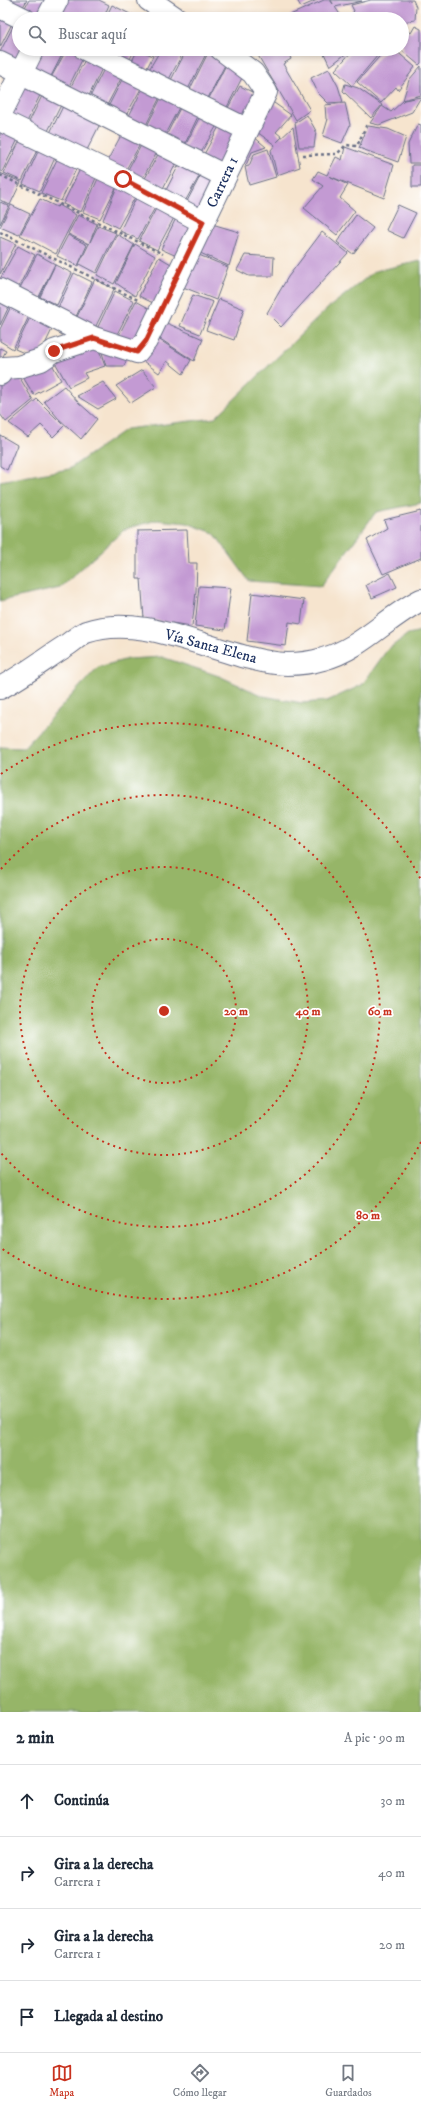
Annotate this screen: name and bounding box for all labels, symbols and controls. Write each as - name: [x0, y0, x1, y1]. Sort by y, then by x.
- search box: [12, 12, 409, 56]
- icon: search: [26, 23, 48, 45]
- text: Buscar aquí: [58, 25, 126, 44]
- street label: Carrera 1: [202, 154, 243, 211]
- route start: [114, 170, 132, 188]
- route end: [45, 342, 63, 360]
- street label: Vía Santa Elena: [162, 625, 260, 668]
- centre of rings: [157, 1004, 171, 1018]
- text: 20 m: [224, 1004, 248, 1019]
- text: 40 m: [295, 1004, 320, 1019]
- text: 60 m: [368, 1004, 392, 1019]
- text: 80 m: [356, 1208, 380, 1223]
- text: 2 min: [16, 1727, 54, 1749]
- text: A pie · 90 m: [344, 1730, 405, 1746]
- icon: ahead: [16, 1790, 38, 1812]
- text: Continúa: [54, 1791, 109, 1810]
- text: 30 m: [381, 1793, 405, 1809]
- text: Gira a la derecha: [54, 1855, 153, 1874]
- icon: right: [16, 1862, 38, 1884]
- text: 40 m: [378, 1865, 405, 1881]
- text: Carrera 1: [54, 1874, 101, 1890]
- text: Gira a la derecha: [54, 1927, 153, 1946]
- icon: right: [16, 1934, 38, 1956]
- text: 20 m: [379, 1937, 405, 1953]
- text: Carrera 1: [54, 1946, 101, 1962]
- icon: arrive: [16, 2006, 38, 2028]
- text: Llegada al destino: [54, 2007, 163, 2026]
- tab: Mapa: [49, 2062, 74, 2100]
- tab: Cómo llegar: [173, 2062, 227, 2100]
- tab: Guardados: [325, 2062, 372, 2100]

